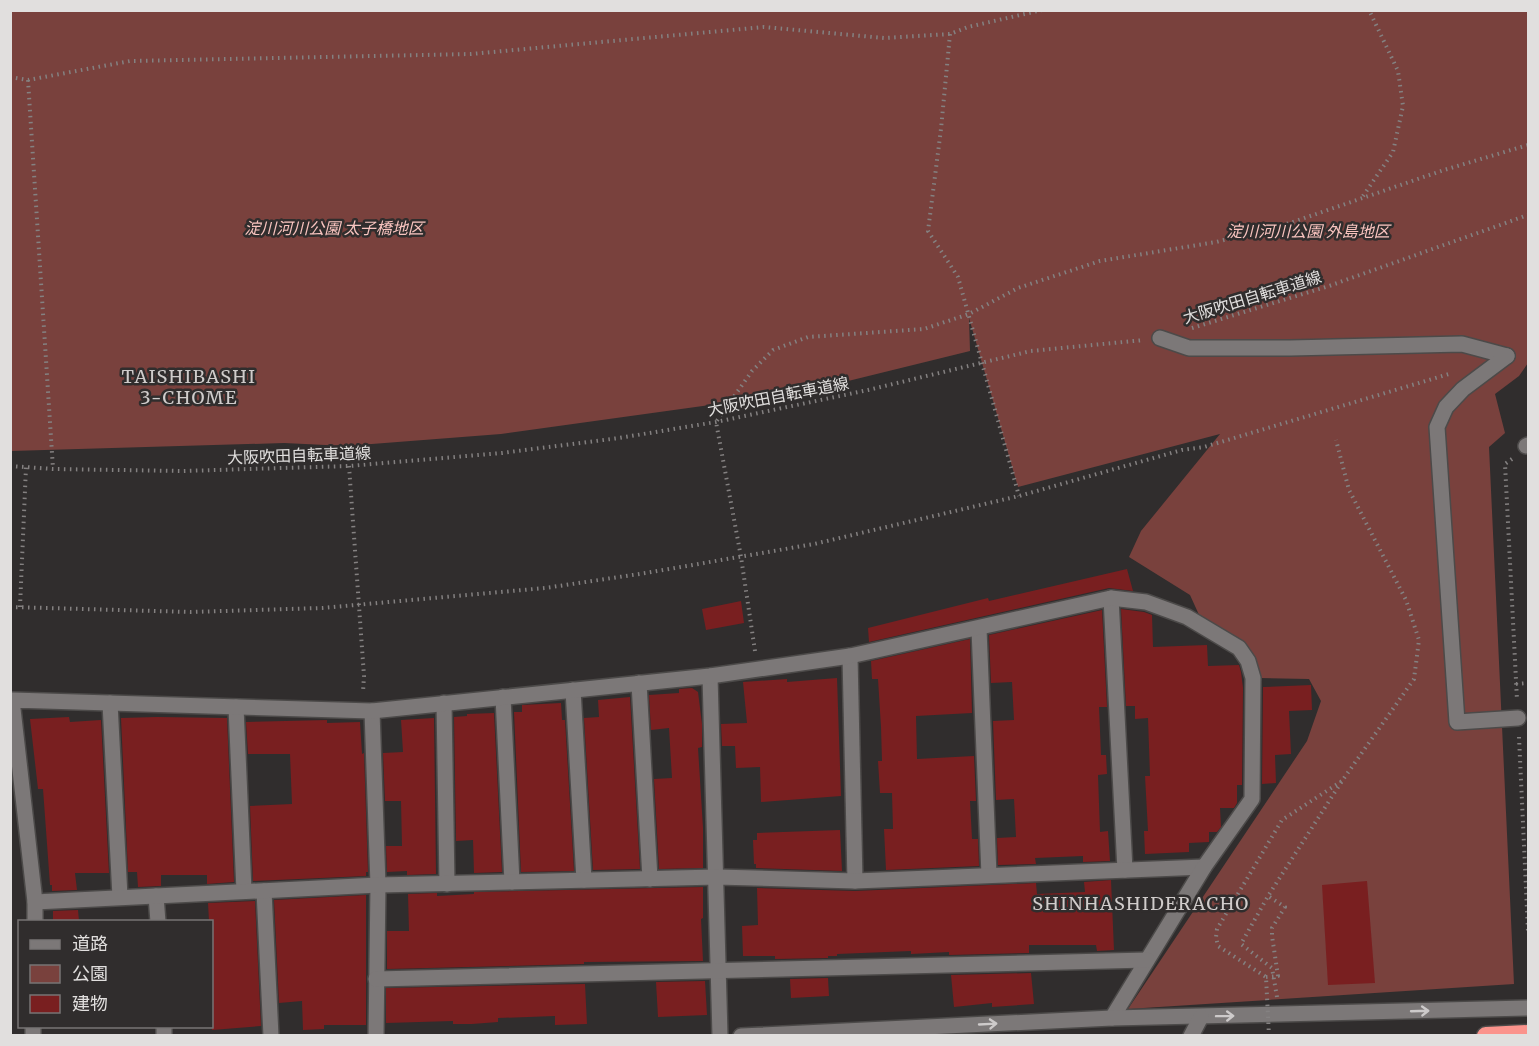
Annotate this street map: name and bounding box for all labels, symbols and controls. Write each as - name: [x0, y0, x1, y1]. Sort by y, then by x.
- park label: 淀川河川公園 太子橋地区: [244, 218, 426, 238]
- park label: 淀川河川公園 外島地区: [1226, 221, 1392, 241]
- street label: 大阪吹田自転車道線: [1180, 266, 1324, 328]
- district label: TAISHIBASHI 3-CHOME: [121, 365, 257, 409]
- street label: 大阪吹田自転車道線: [705, 372, 851, 420]
- street label: 大阪吹田自転車道線: [227, 442, 371, 468]
- district label: SHINHASHIDERACHO: [1032, 892, 1250, 915]
- legend: [18, 920, 213, 1028]
- text: 道路: [72, 932, 108, 955]
- text: 公園: [72, 962, 108, 985]
- text: 建物: [72, 992, 108, 1015]
- one-way arrow: [1410, 1005, 1430, 1017]
- one-way arrow: [1215, 1010, 1235, 1022]
- one-way arrow: [978, 1019, 998, 1030]

